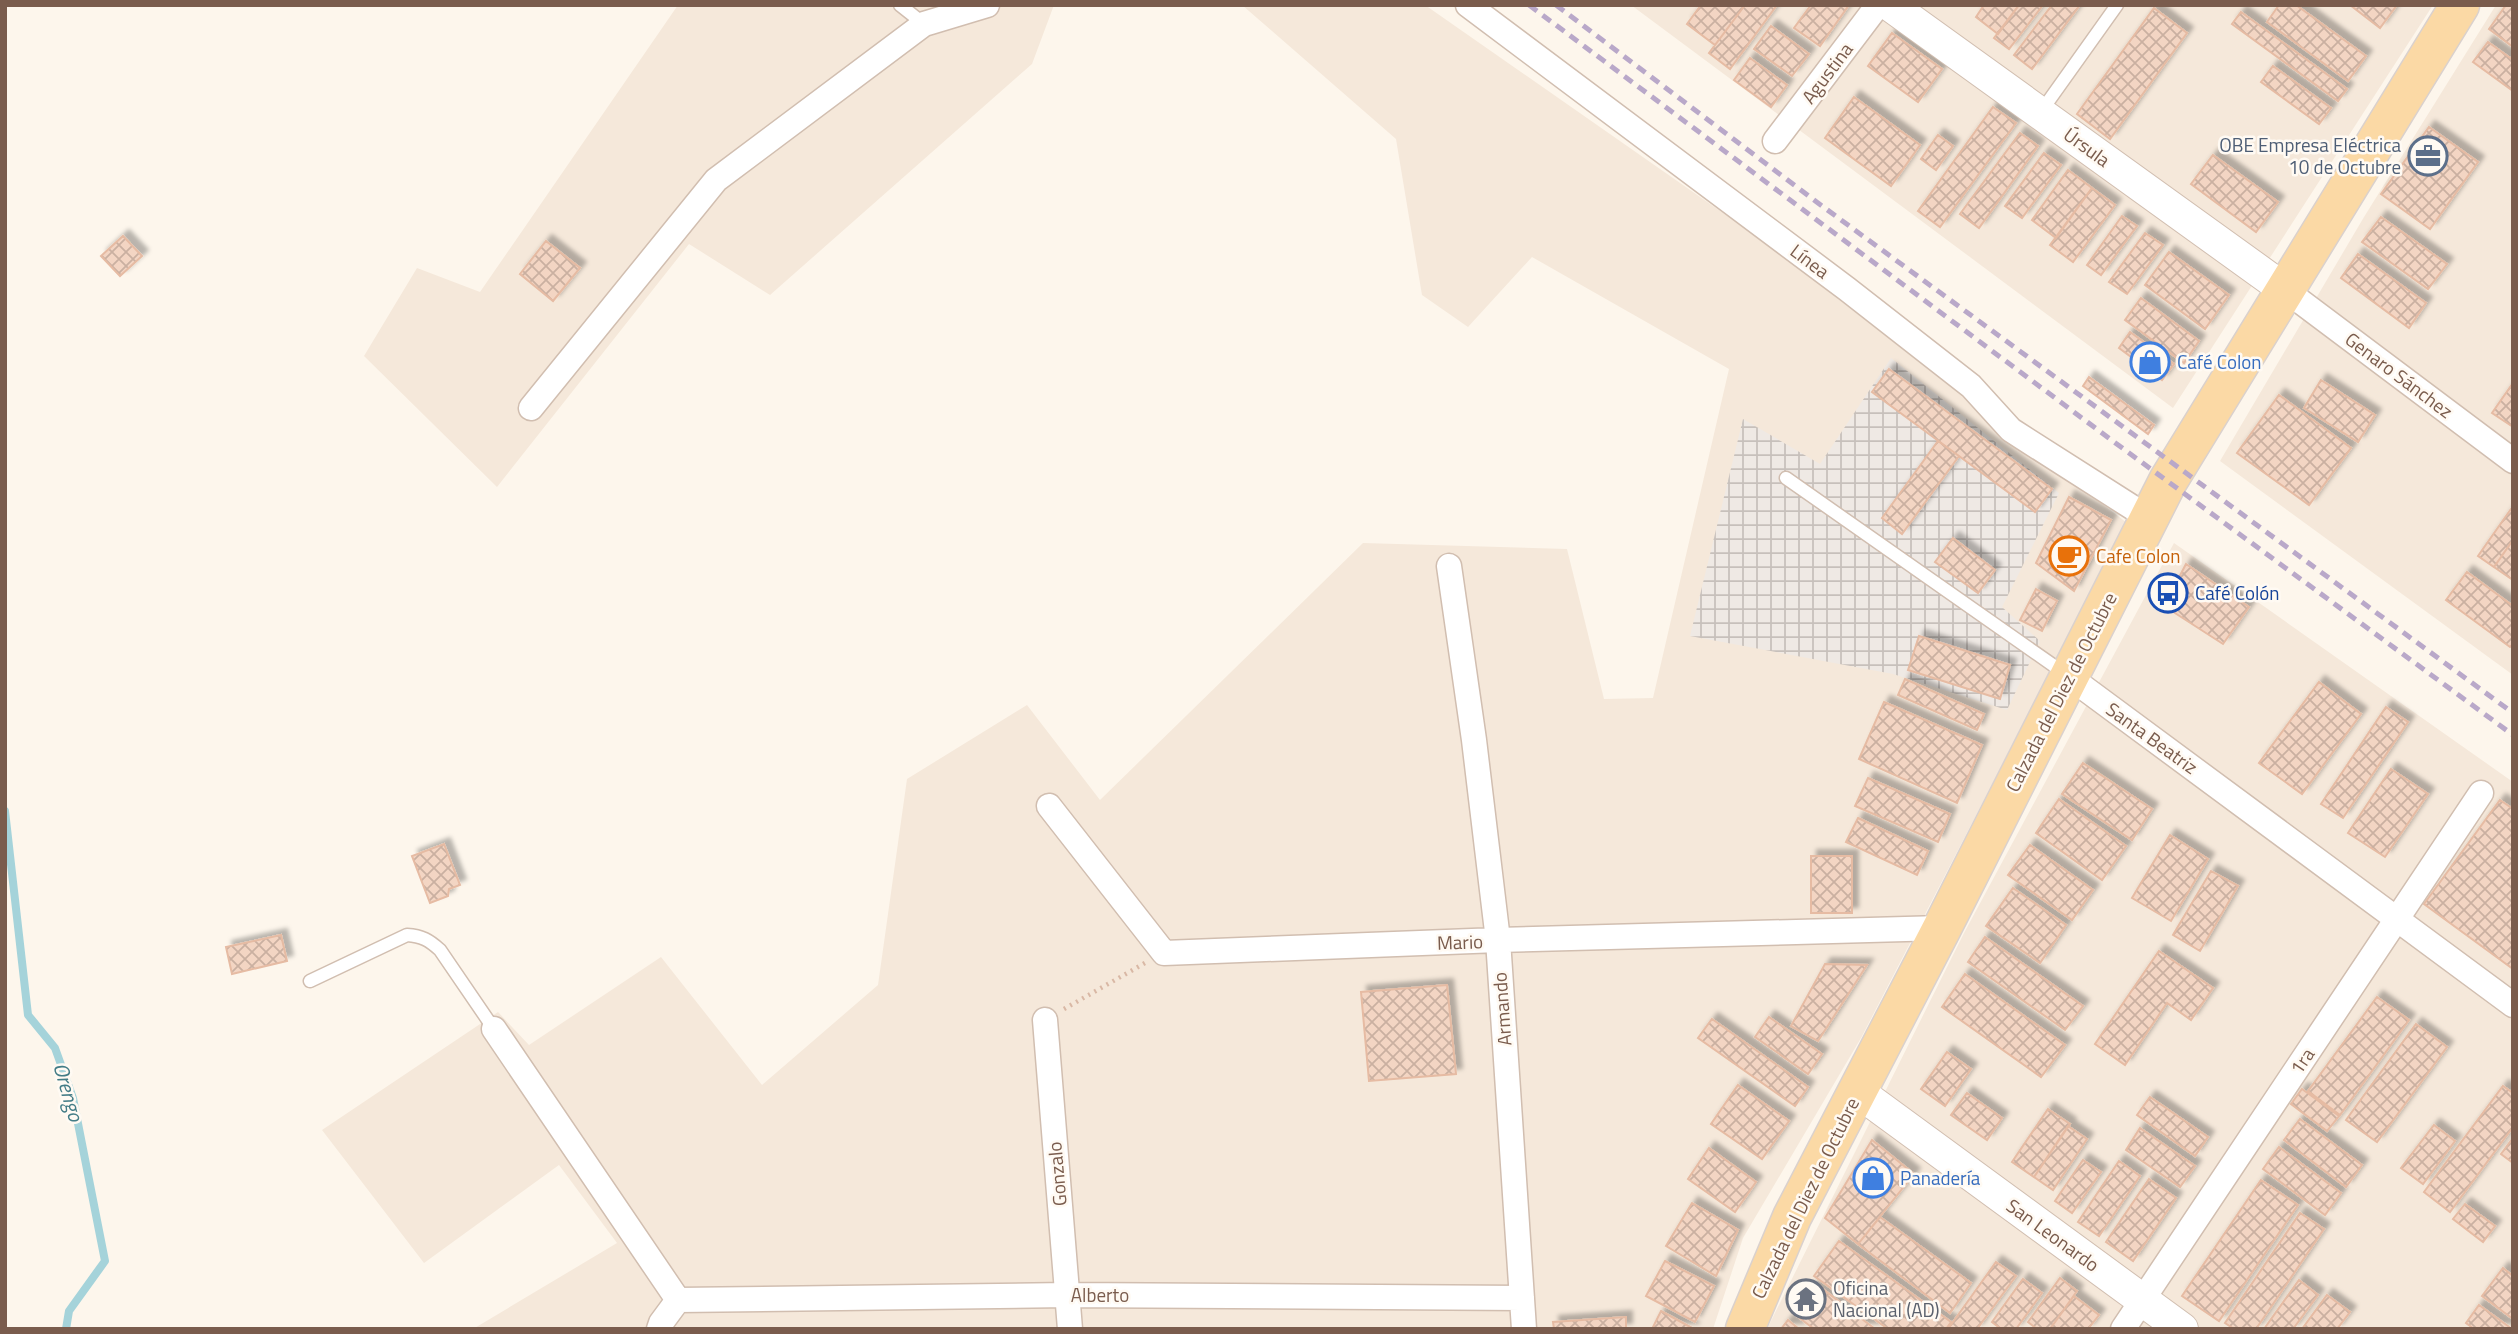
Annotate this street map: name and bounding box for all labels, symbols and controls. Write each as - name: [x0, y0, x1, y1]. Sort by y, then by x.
- street label: Agustina: [1794, 35, 1860, 110]
- street label: Úrsula: [2058, 120, 2117, 174]
- place label: OBE Empresa Eléctrica 10 de Octubre: [2219, 130, 2401, 181]
- office icon: OBE Empresa Eléctrica 10 de Octubre: [2407, 135, 2449, 177]
- street label: Línea: [1785, 236, 1836, 285]
- street label: Genaro Sánchez: [2339, 324, 2459, 425]
- shop icon: Café Colon: [2129, 341, 2171, 383]
- place label: Café Colon: [2177, 347, 2262, 376]
- cafe icon: Cafe Colon: [2048, 535, 2090, 577]
- place label: Cafe Colon: [2096, 541, 2181, 570]
- bus stop icon: Café Colón: [2147, 572, 2189, 614]
- place label: Café Colón: [2195, 578, 2280, 607]
- street label: Calzada del Diez de Octubre: [1998, 587, 2124, 797]
- street label: Santa Beatriz: [2100, 694, 2204, 781]
- street label: Mario: [1436, 926, 1484, 957]
- street label: Armando: [1484, 971, 1519, 1047]
- street label: 1ra: [2282, 1041, 2321, 1080]
- water label: Orengo: [45, 1059, 93, 1126]
- street label: Calzada del Diez de Octubre: [1743, 1092, 1866, 1303]
- street label: Gonzalo: [1039, 1141, 1074, 1207]
- shop icon: Panadería: [1852, 1157, 1894, 1199]
- place label: Panadería: [1900, 1163, 1981, 1192]
- street label: San Leonardo: [2001, 1191, 2106, 1278]
- place label: Oficina Nacional (AD): [1833, 1273, 1940, 1324]
- temple icon: Oficina Nacional (AD): [1785, 1278, 1827, 1320]
- street label: Alberto: [1071, 1280, 1129, 1309]

